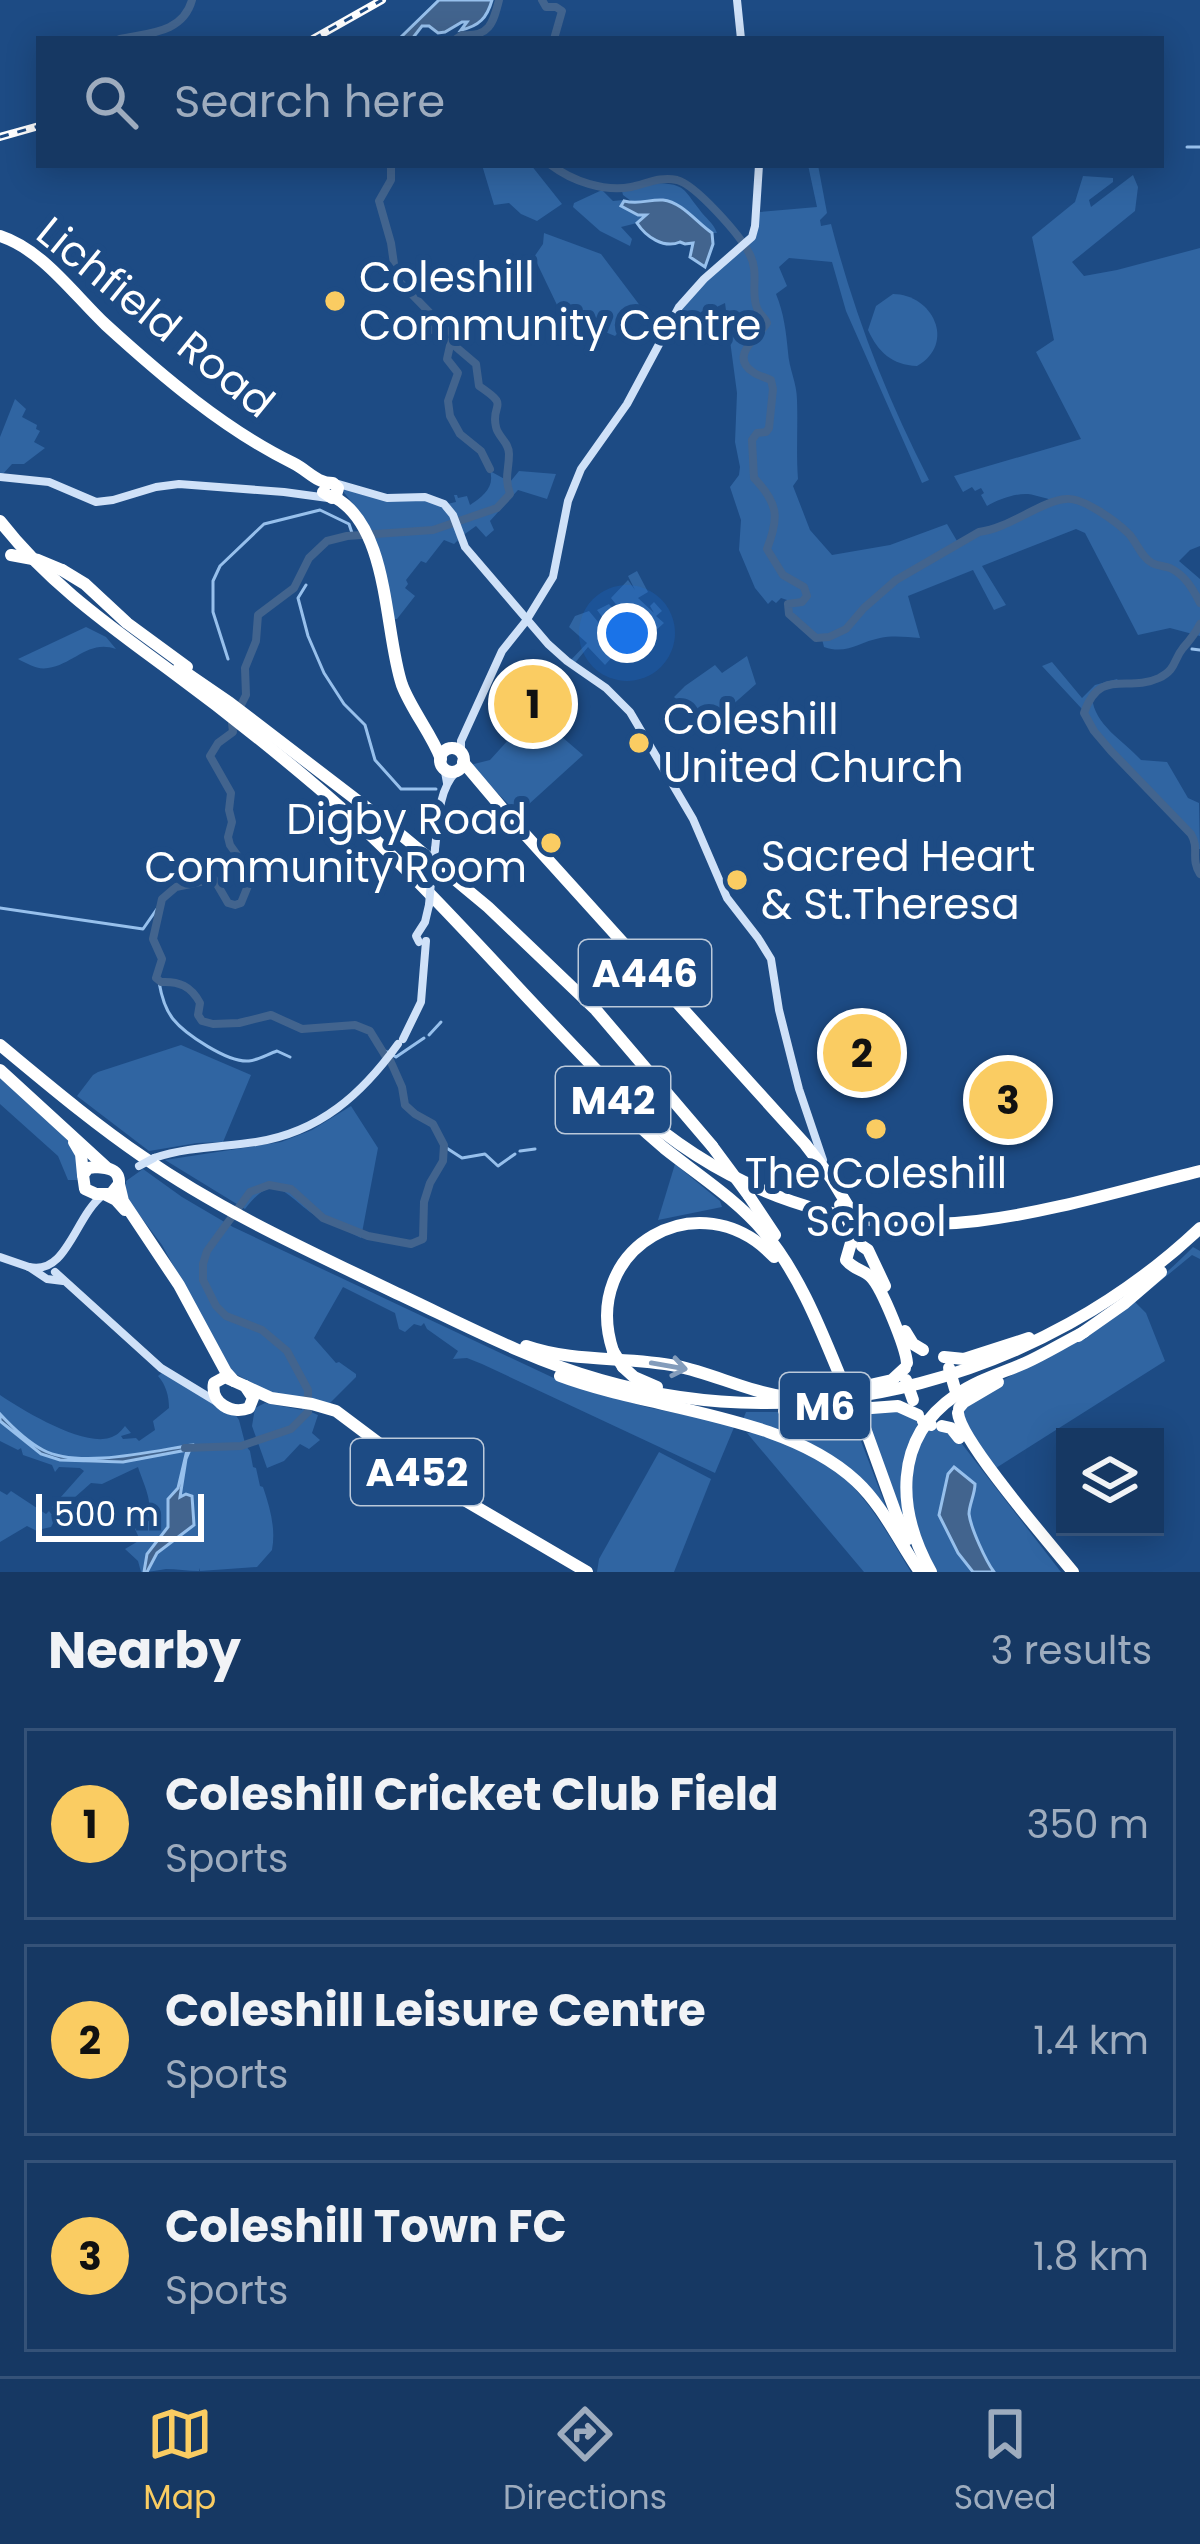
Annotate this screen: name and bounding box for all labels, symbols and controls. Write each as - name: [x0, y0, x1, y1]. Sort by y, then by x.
- search box: [36, 36, 1164, 168]
- icon: search: [78, 69, 144, 135]
- text: Search here: [174, 70, 445, 133]
- street label: Lichfield Road: [24, 203, 287, 432]
- place label: Coleshill Community Centre: [359, 248, 761, 355]
- marker: Coleshill Community Centre: [322, 288, 348, 314]
- your location: [597, 603, 657, 663]
- pin: 1: [494, 659, 572, 749]
- place label: Coleshill United Church: [663, 690, 964, 797]
- marker: Coleshill United Church: [626, 730, 652, 756]
- place label: Digby Road Community Room: [144, 790, 527, 897]
- place label: Sacred Heart & St.Theresa: [761, 827, 1035, 934]
- marker: Digby Road Community Room: [538, 830, 564, 856]
- marker: Sacred Heart & St.Theresa: [724, 867, 750, 893]
- road number: A446: [579, 940, 711, 1006]
- pin: 2: [823, 1008, 901, 1098]
- pin: 3: [969, 1055, 1047, 1145]
- road number: M42: [556, 1067, 670, 1133]
- marker: The Coleshill School: [863, 1116, 889, 1142]
- place label: The Coleshill School: [745, 1144, 1007, 1251]
- one-way arrow: [649, 1356, 688, 1378]
- road number: M6: [780, 1373, 870, 1439]
- map controls: [1056, 1428, 1164, 1536]
- button: layers: [1056, 1428, 1164, 1536]
- road number: A452: [351, 1439, 483, 1505]
- scale bar: [36, 1488, 204, 1541]
- text: 500 m: [54, 1491, 159, 1538]
- text: Nearby: [48, 1614, 241, 1686]
- text: 3 results: [990, 1623, 1152, 1678]
- text: Coleshill Cricket Club Field: [165, 1763, 779, 1826]
- text: 1: [83, 1797, 97, 1852]
- text: 350 m: [1026, 1797, 1149, 1852]
- text: Sports: [165, 1831, 288, 1886]
- text: Coleshill Leisure Centre: [165, 1979, 706, 2042]
- text: 2: [79, 2013, 101, 2068]
- text: 1.4 km: [1033, 2013, 1149, 2068]
- text: Sports: [165, 2047, 288, 2102]
- text: Coleshill Town FC: [165, 2195, 567, 2258]
- text: 3: [78, 2229, 102, 2284]
- text: 1.8 km: [1033, 2229, 1149, 2284]
- text: Sports: [165, 2263, 288, 2318]
- tab: Map: [143, 2401, 216, 2523]
- tab: Directions: [503, 2401, 667, 2523]
- tab: Saved: [954, 2401, 1057, 2523]

